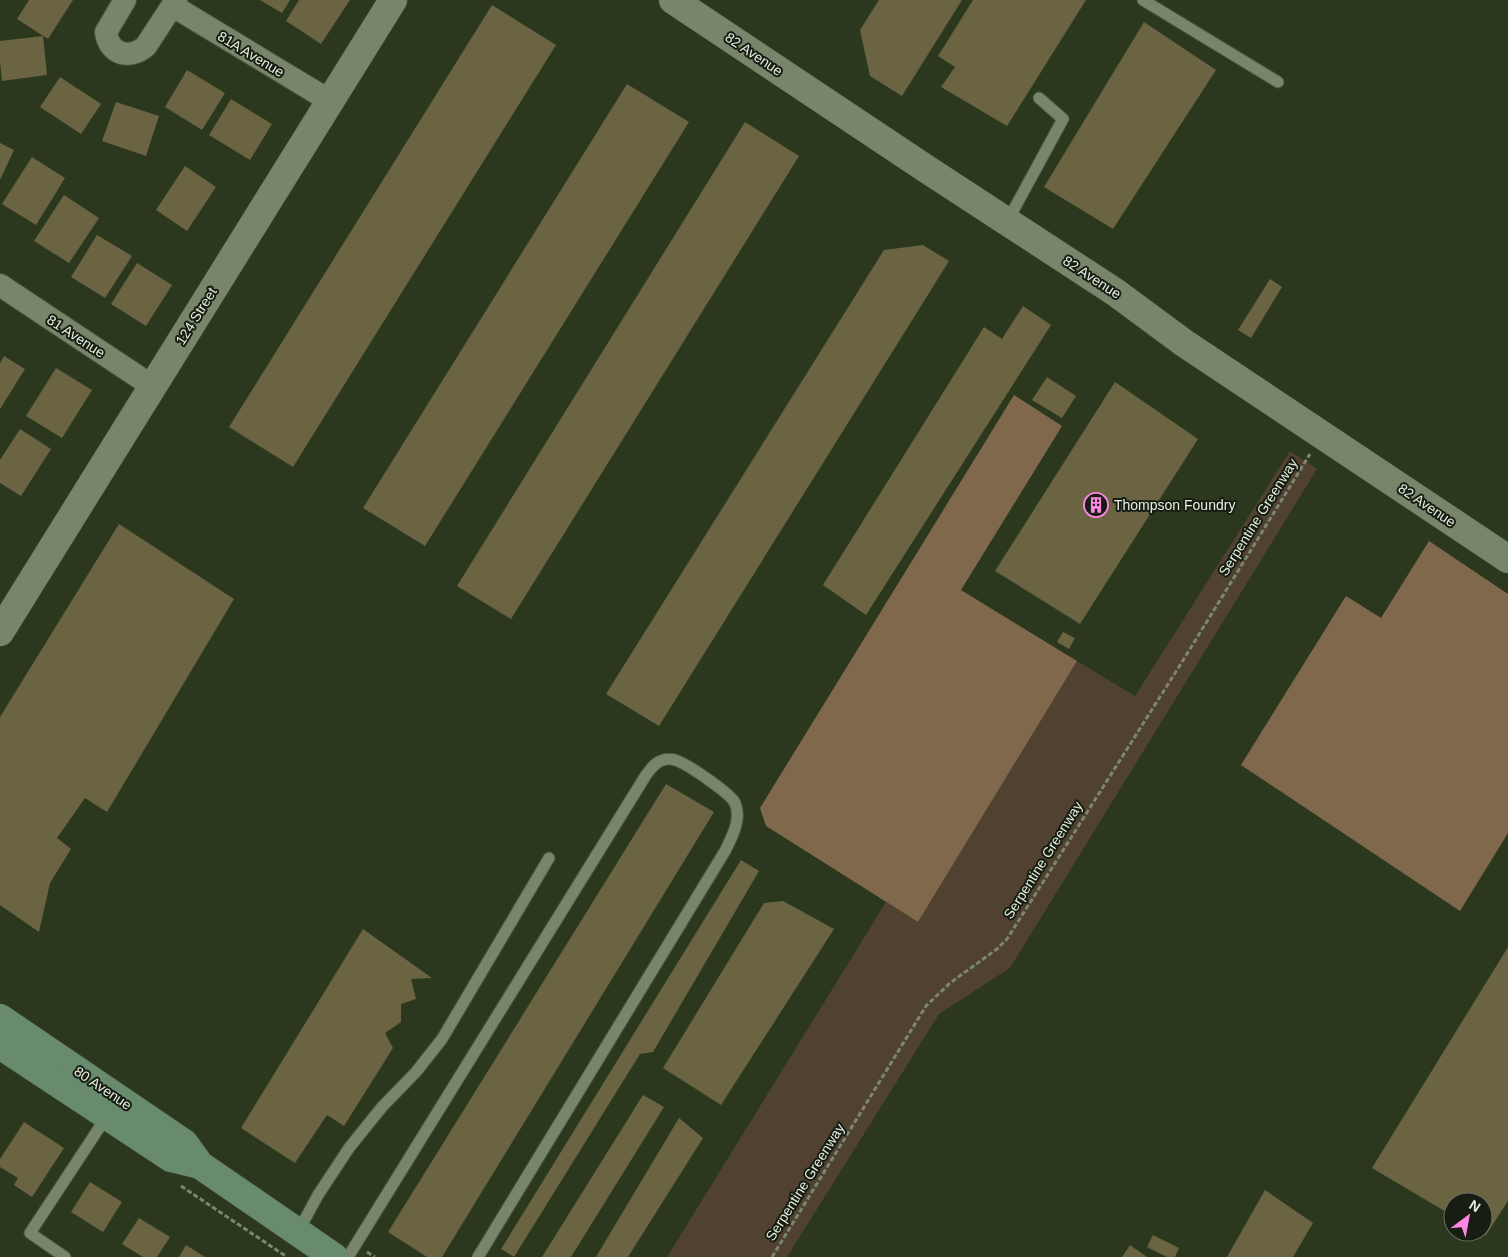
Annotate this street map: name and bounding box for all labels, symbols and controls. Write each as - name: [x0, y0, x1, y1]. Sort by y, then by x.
- street label: 81A Avenue: [215, 28, 287, 80]
- street label: 82 Avenue: [722, 29, 786, 79]
- street label: 82 Avenue: [1060, 252, 1124, 302]
- street label: 124 Street: [172, 284, 220, 348]
- street label: 81 Avenue: [44, 311, 108, 361]
- street label: Serpentine Greenway: [1215, 455, 1301, 579]
- street label: 82 Avenue: [1395, 480, 1459, 530]
- building icon: Thompson Foundry: [1083, 492, 1109, 518]
- place label: Thompson Foundry: [1114, 497, 1235, 513]
- street label: Serpentine Greenway: [1000, 798, 1086, 922]
- street label: 80 Avenue: [71, 1063, 135, 1113]
- street label: Serpentine Greenway: [762, 1120, 848, 1244]
- north arrow: [1443, 1192, 1493, 1242]
- text: N: [1466, 1197, 1483, 1215]

